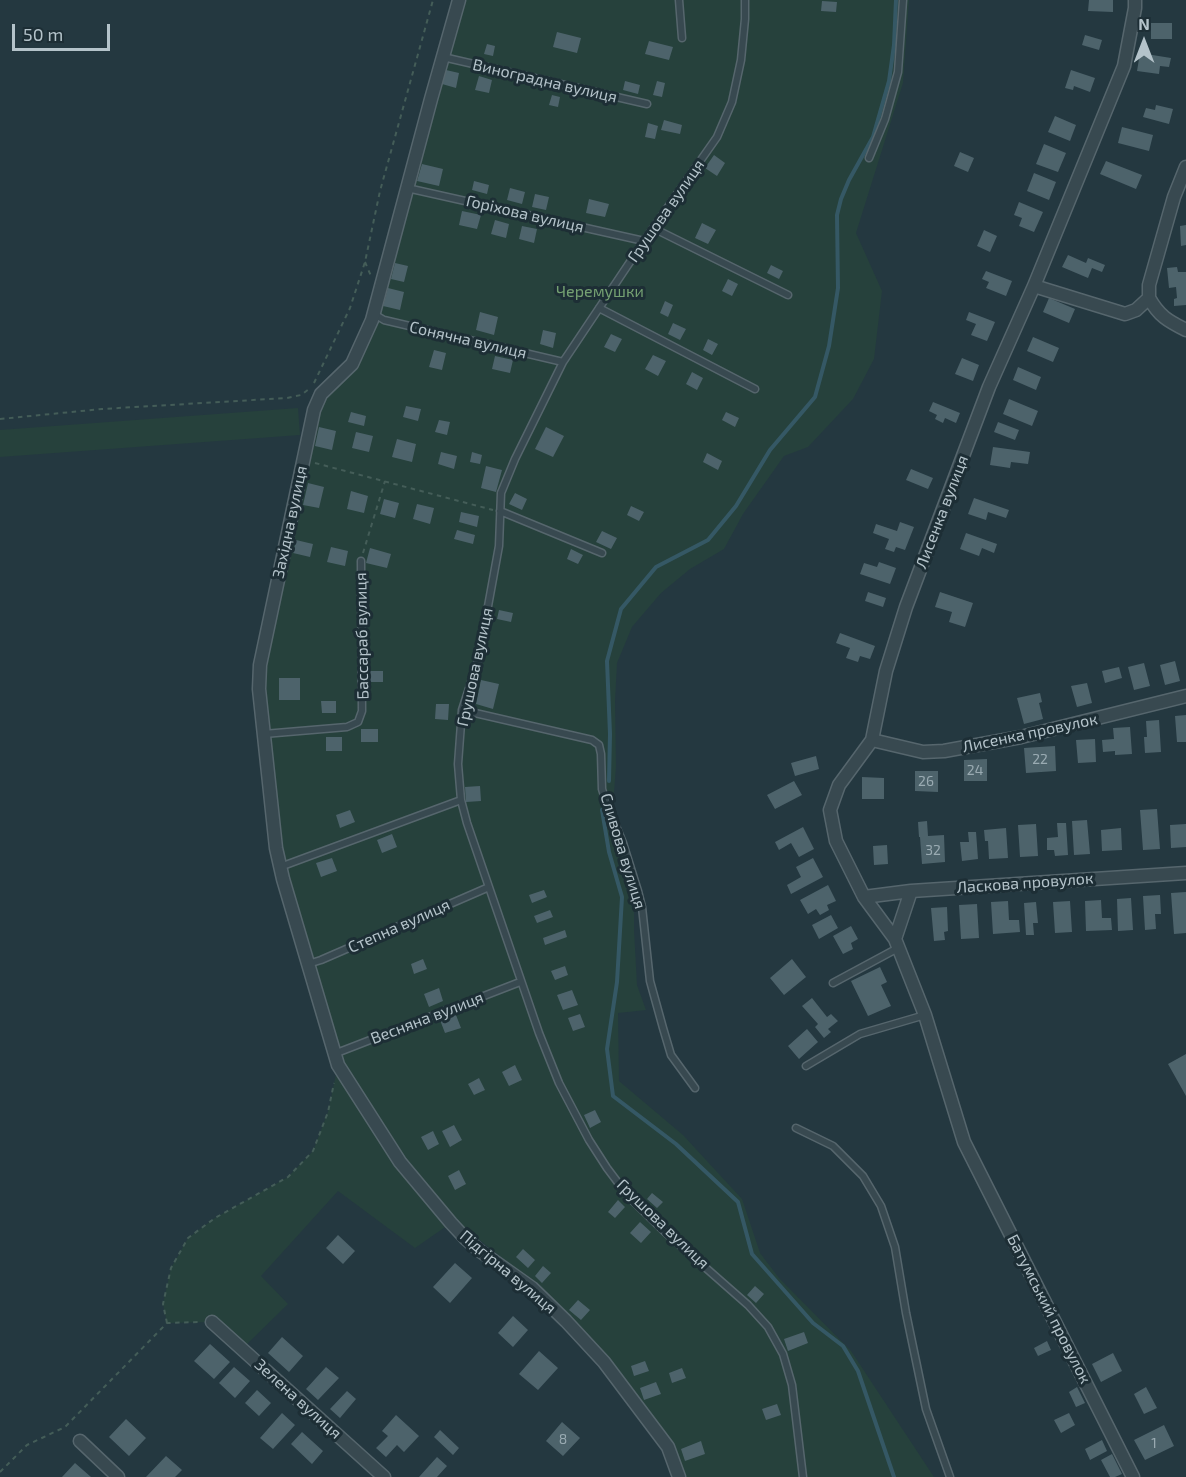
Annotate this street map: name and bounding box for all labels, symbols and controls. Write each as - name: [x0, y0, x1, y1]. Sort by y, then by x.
- scale bar: [15, 12, 112, 50]
- north arrow: [1114, 12, 1174, 72]
- text: N: [1138, 14, 1150, 33]
- text: 50 m: [23, 23, 63, 45]
- street label: Виноградна вулиця: [471, 55, 619, 107]
- street label: Грушова вулиця: [623, 156, 709, 266]
- street label: Горіхова вулиця: [464, 191, 586, 237]
- park label: Черемушки: [556, 282, 644, 302]
- street label: Сонячна вулиця: [408, 317, 528, 363]
- street label: Лисенка вулиця: [912, 453, 972, 571]
- street label: Західна вулиця: [269, 464, 311, 580]
- street label: Бассараб вулиця: [351, 572, 373, 700]
- street label: Грушова вулиця: [453, 606, 497, 728]
- street label: Лисенка провулок: [961, 709, 1099, 757]
- house number: 22: [1032, 751, 1048, 767]
- house number: 24: [967, 762, 983, 778]
- house number: 26: [918, 773, 934, 789]
- street label: Сливова вулиця: [596, 791, 650, 911]
- house number: 32: [925, 842, 941, 858]
- street label: Ласкова провулок: [956, 869, 1094, 897]
- street label: Степна вулиця: [345, 895, 453, 957]
- street label: Весняна вулиця: [368, 988, 486, 1048]
- street label: Грушова вулиця: [613, 1175, 713, 1273]
- street label: Підгірна вулиця: [456, 1226, 560, 1318]
- street label: Батумський провулок: [1003, 1231, 1095, 1387]
- street label: Зелена вулиця: [251, 1355, 345, 1443]
- house number: 8: [559, 1431, 567, 1447]
- house number: 1: [1151, 1435, 1157, 1451]

